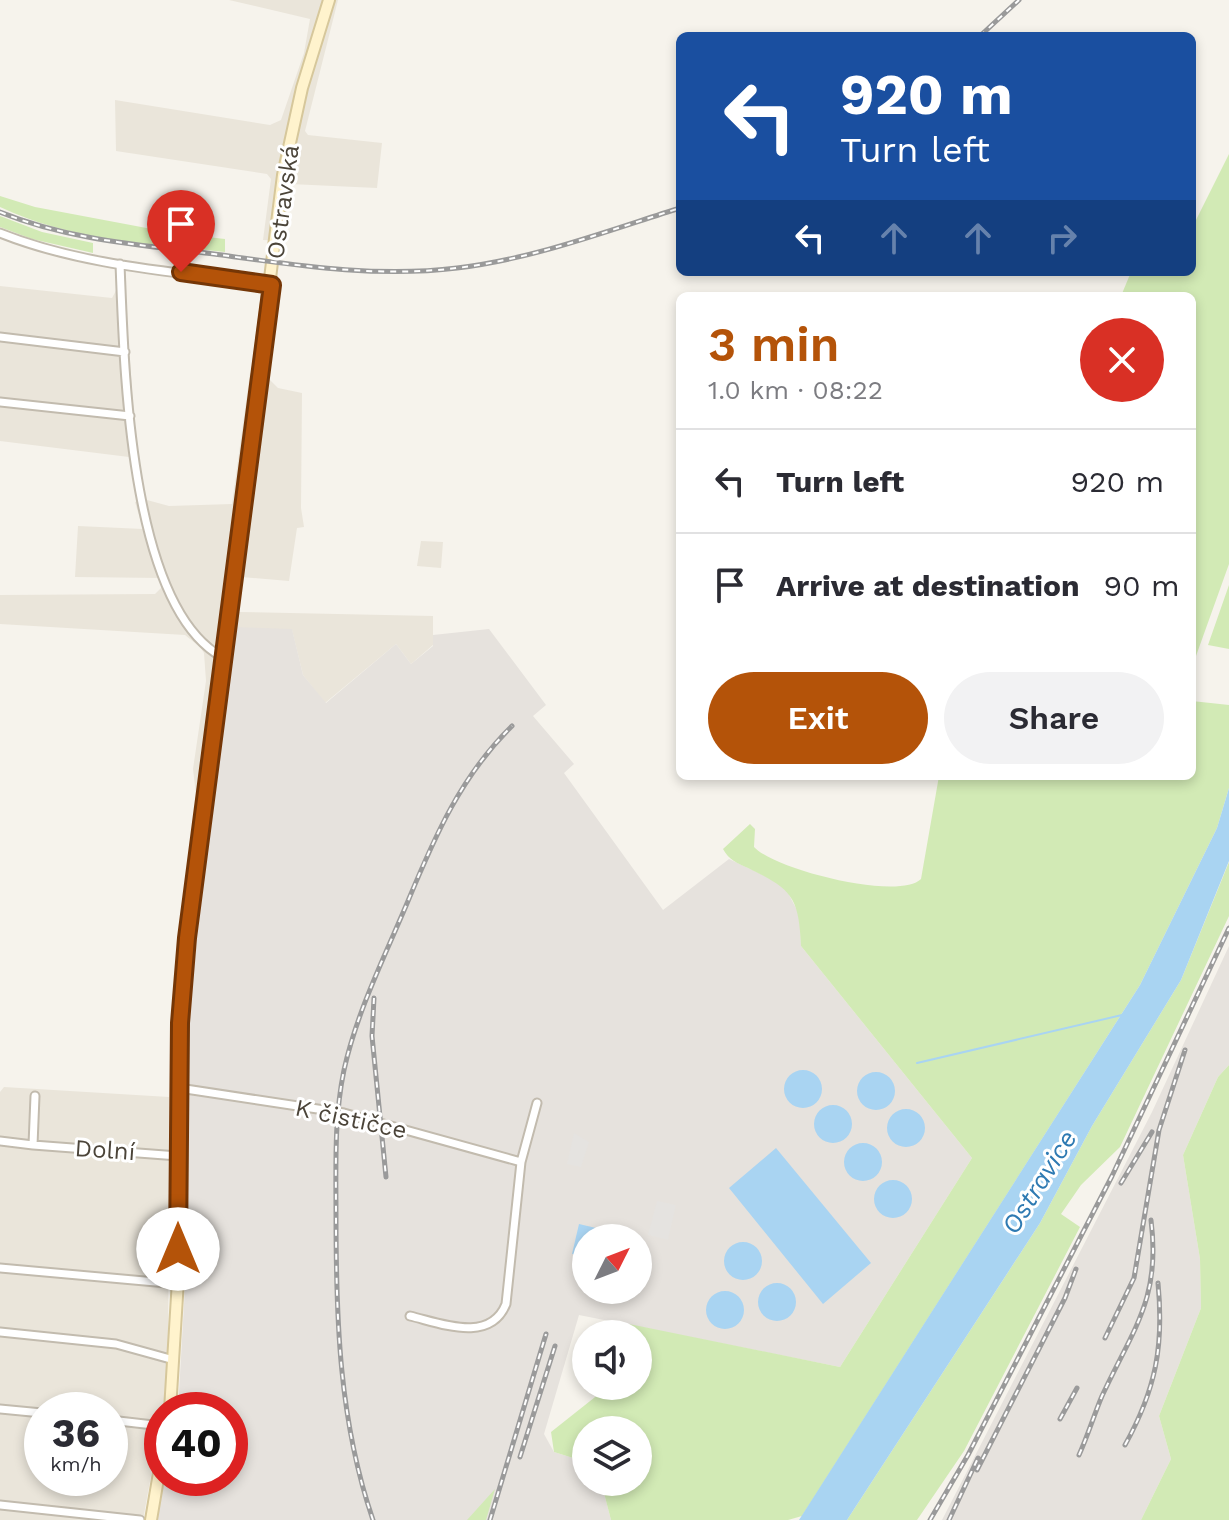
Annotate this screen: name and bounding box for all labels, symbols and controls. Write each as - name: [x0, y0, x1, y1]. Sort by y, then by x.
- text: 920 m: [840, 62, 1013, 128]
- icon: left: [708, 64, 812, 168]
- text: Turn left: [840, 129, 990, 171]
- street label: Ostravská: [261, 143, 305, 261]
- pin: [147, 190, 215, 272]
- icon: arrive: [159, 202, 203, 246]
- icon: left: [788, 216, 832, 260]
- icon: ahead: [872, 216, 916, 260]
- icon: ahead: [956, 216, 1000, 260]
- icon: right: [1040, 216, 1084, 260]
- text: 3 min: [708, 316, 840, 373]
- button: close: [1080, 318, 1164, 402]
- text: 1.0 km · 08:22: [708, 375, 883, 405]
- icon: left: [708, 459, 752, 503]
- text: Turn left: [776, 464, 904, 499]
- text: 920 m: [1071, 464, 1164, 499]
- icon: arrive: [708, 563, 752, 607]
- text: Arrive at destination: [776, 568, 1080, 603]
- text: 90 m: [1104, 568, 1180, 603]
- button: Exit: [708, 672, 928, 764]
- button: Share: [944, 672, 1164, 764]
- street label: K čističce: [293, 1094, 409, 1144]
- water label: Ostravice: [995, 1124, 1083, 1240]
- street label: Dolní: [74, 1134, 136, 1166]
- position arrow: [136, 1207, 220, 1291]
- north arrow: [572, 1224, 652, 1304]
- map controls: [572, 1224, 652, 1496]
- button: sound: [572, 1320, 652, 1400]
- speed limit sign: 40: [144, 1392, 248, 1496]
- text: 36: [52, 1410, 100, 1457]
- button: layers: [572, 1416, 652, 1496]
- text: km/h: [50, 1452, 102, 1476]

